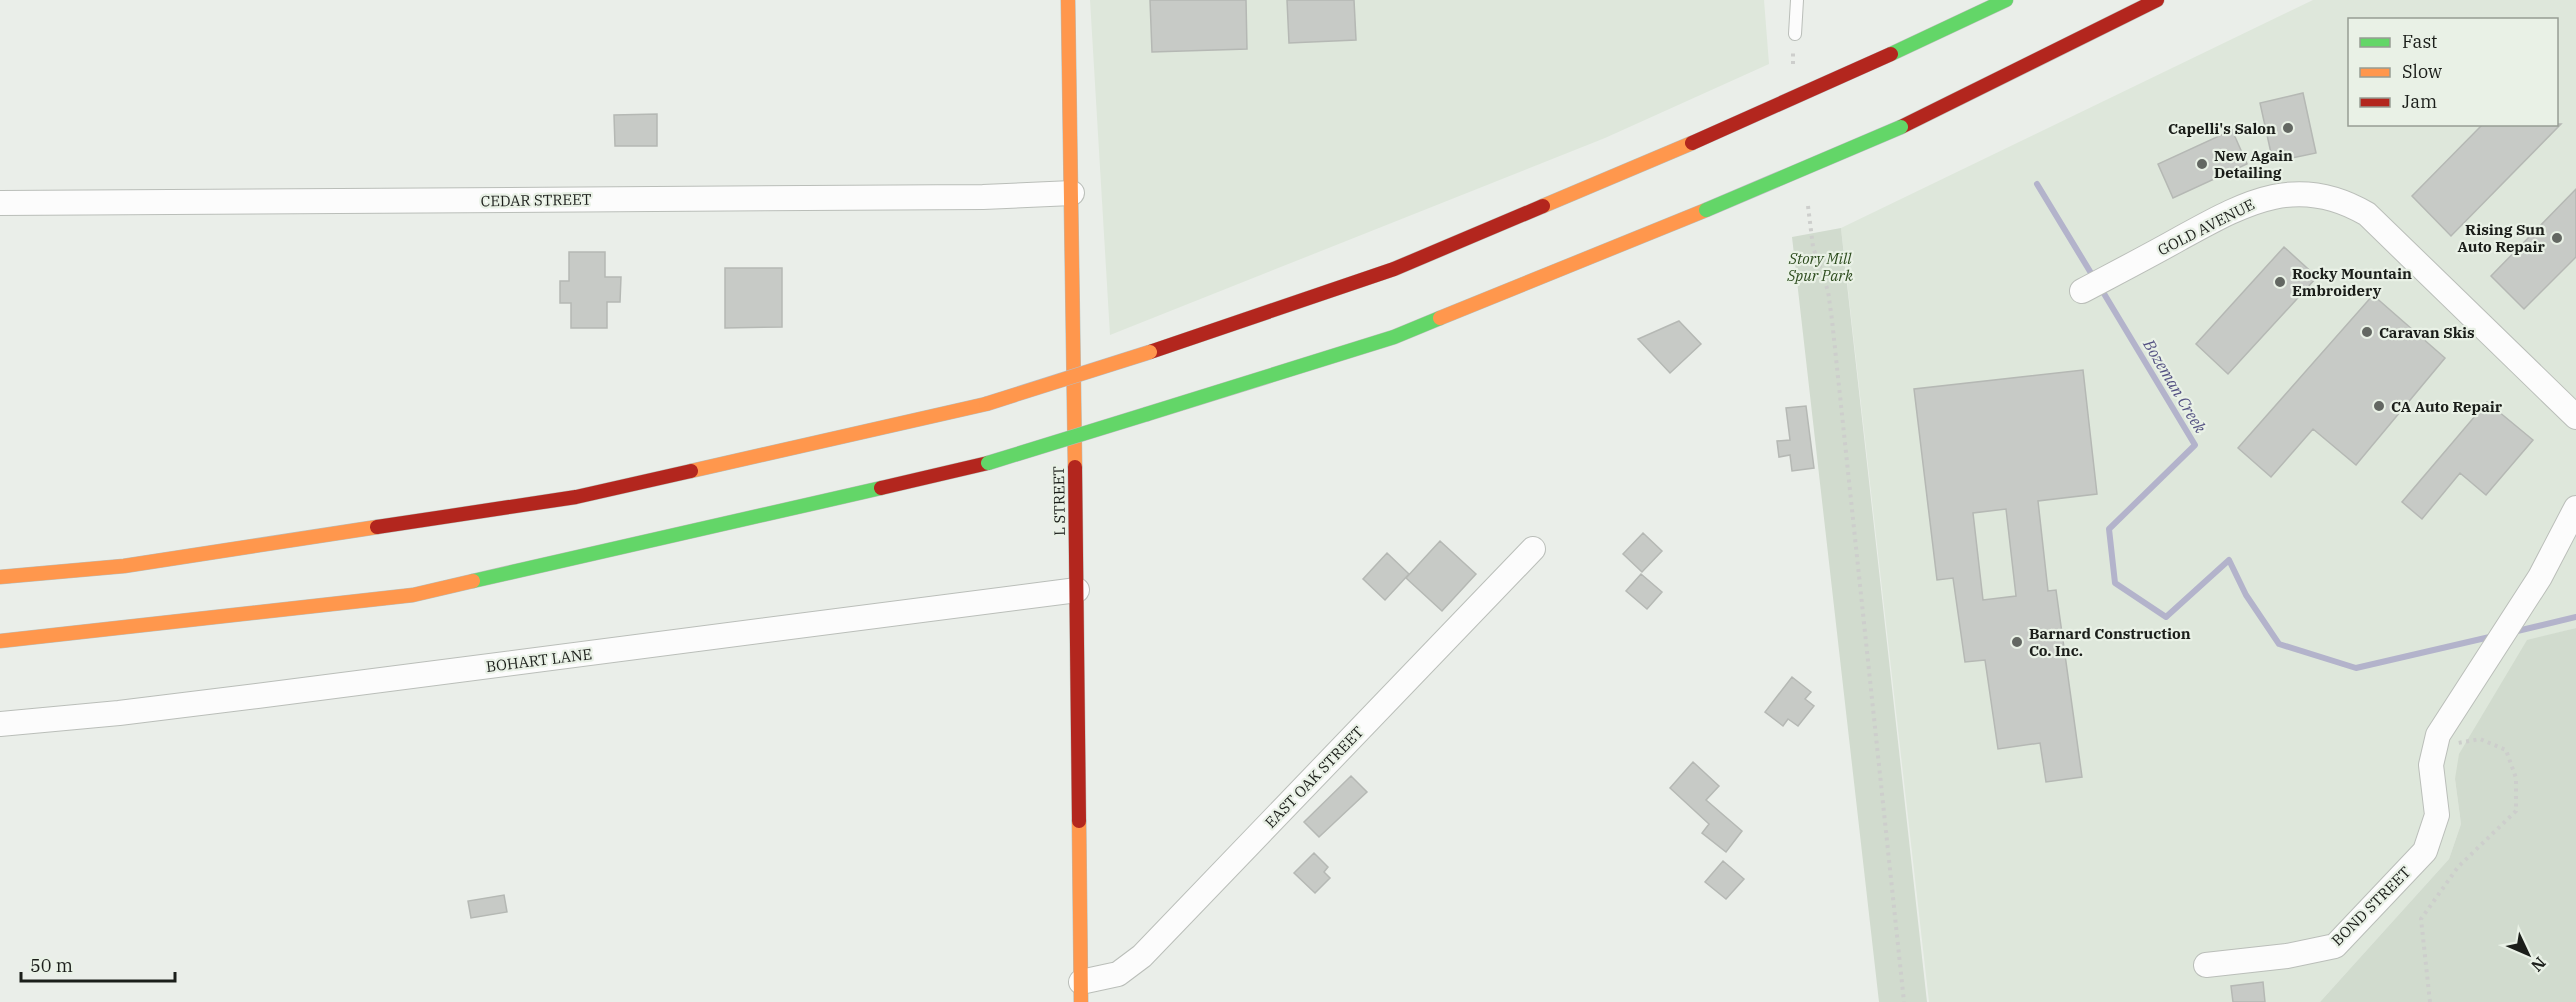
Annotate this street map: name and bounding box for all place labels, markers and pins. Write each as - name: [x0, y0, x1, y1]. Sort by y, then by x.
- place label: Capelli's Salon: [2168, 119, 2276, 138]
- marker: Capelli's Salon: [2281, 121, 2295, 135]
- place label: New Again Detailing: [2214, 146, 2293, 182]
- marker: New Again Detailing: [2195, 157, 2209, 171]
- place label: Rising Sun Auto Repair: [2458, 220, 2546, 256]
- marker: Rising Sun Auto Repair: [2550, 231, 2564, 245]
- place label: Rocky Mountain Embroidery: [2292, 264, 2412, 300]
- marker: Rocky Mountain Embroidery: [2273, 275, 2287, 289]
- place label: Caravan Skis: [2379, 323, 2475, 342]
- marker: Caravan Skis: [2360, 325, 2374, 339]
- place label: CA Auto Repair: [2391, 397, 2503, 416]
- marker: CA Auto Repair: [2372, 399, 2386, 413]
- place label: Barnard Construction Co. Inc.: [2029, 624, 2191, 660]
- marker: Barnard Construction Co. Inc.: [2010, 635, 2024, 649]

